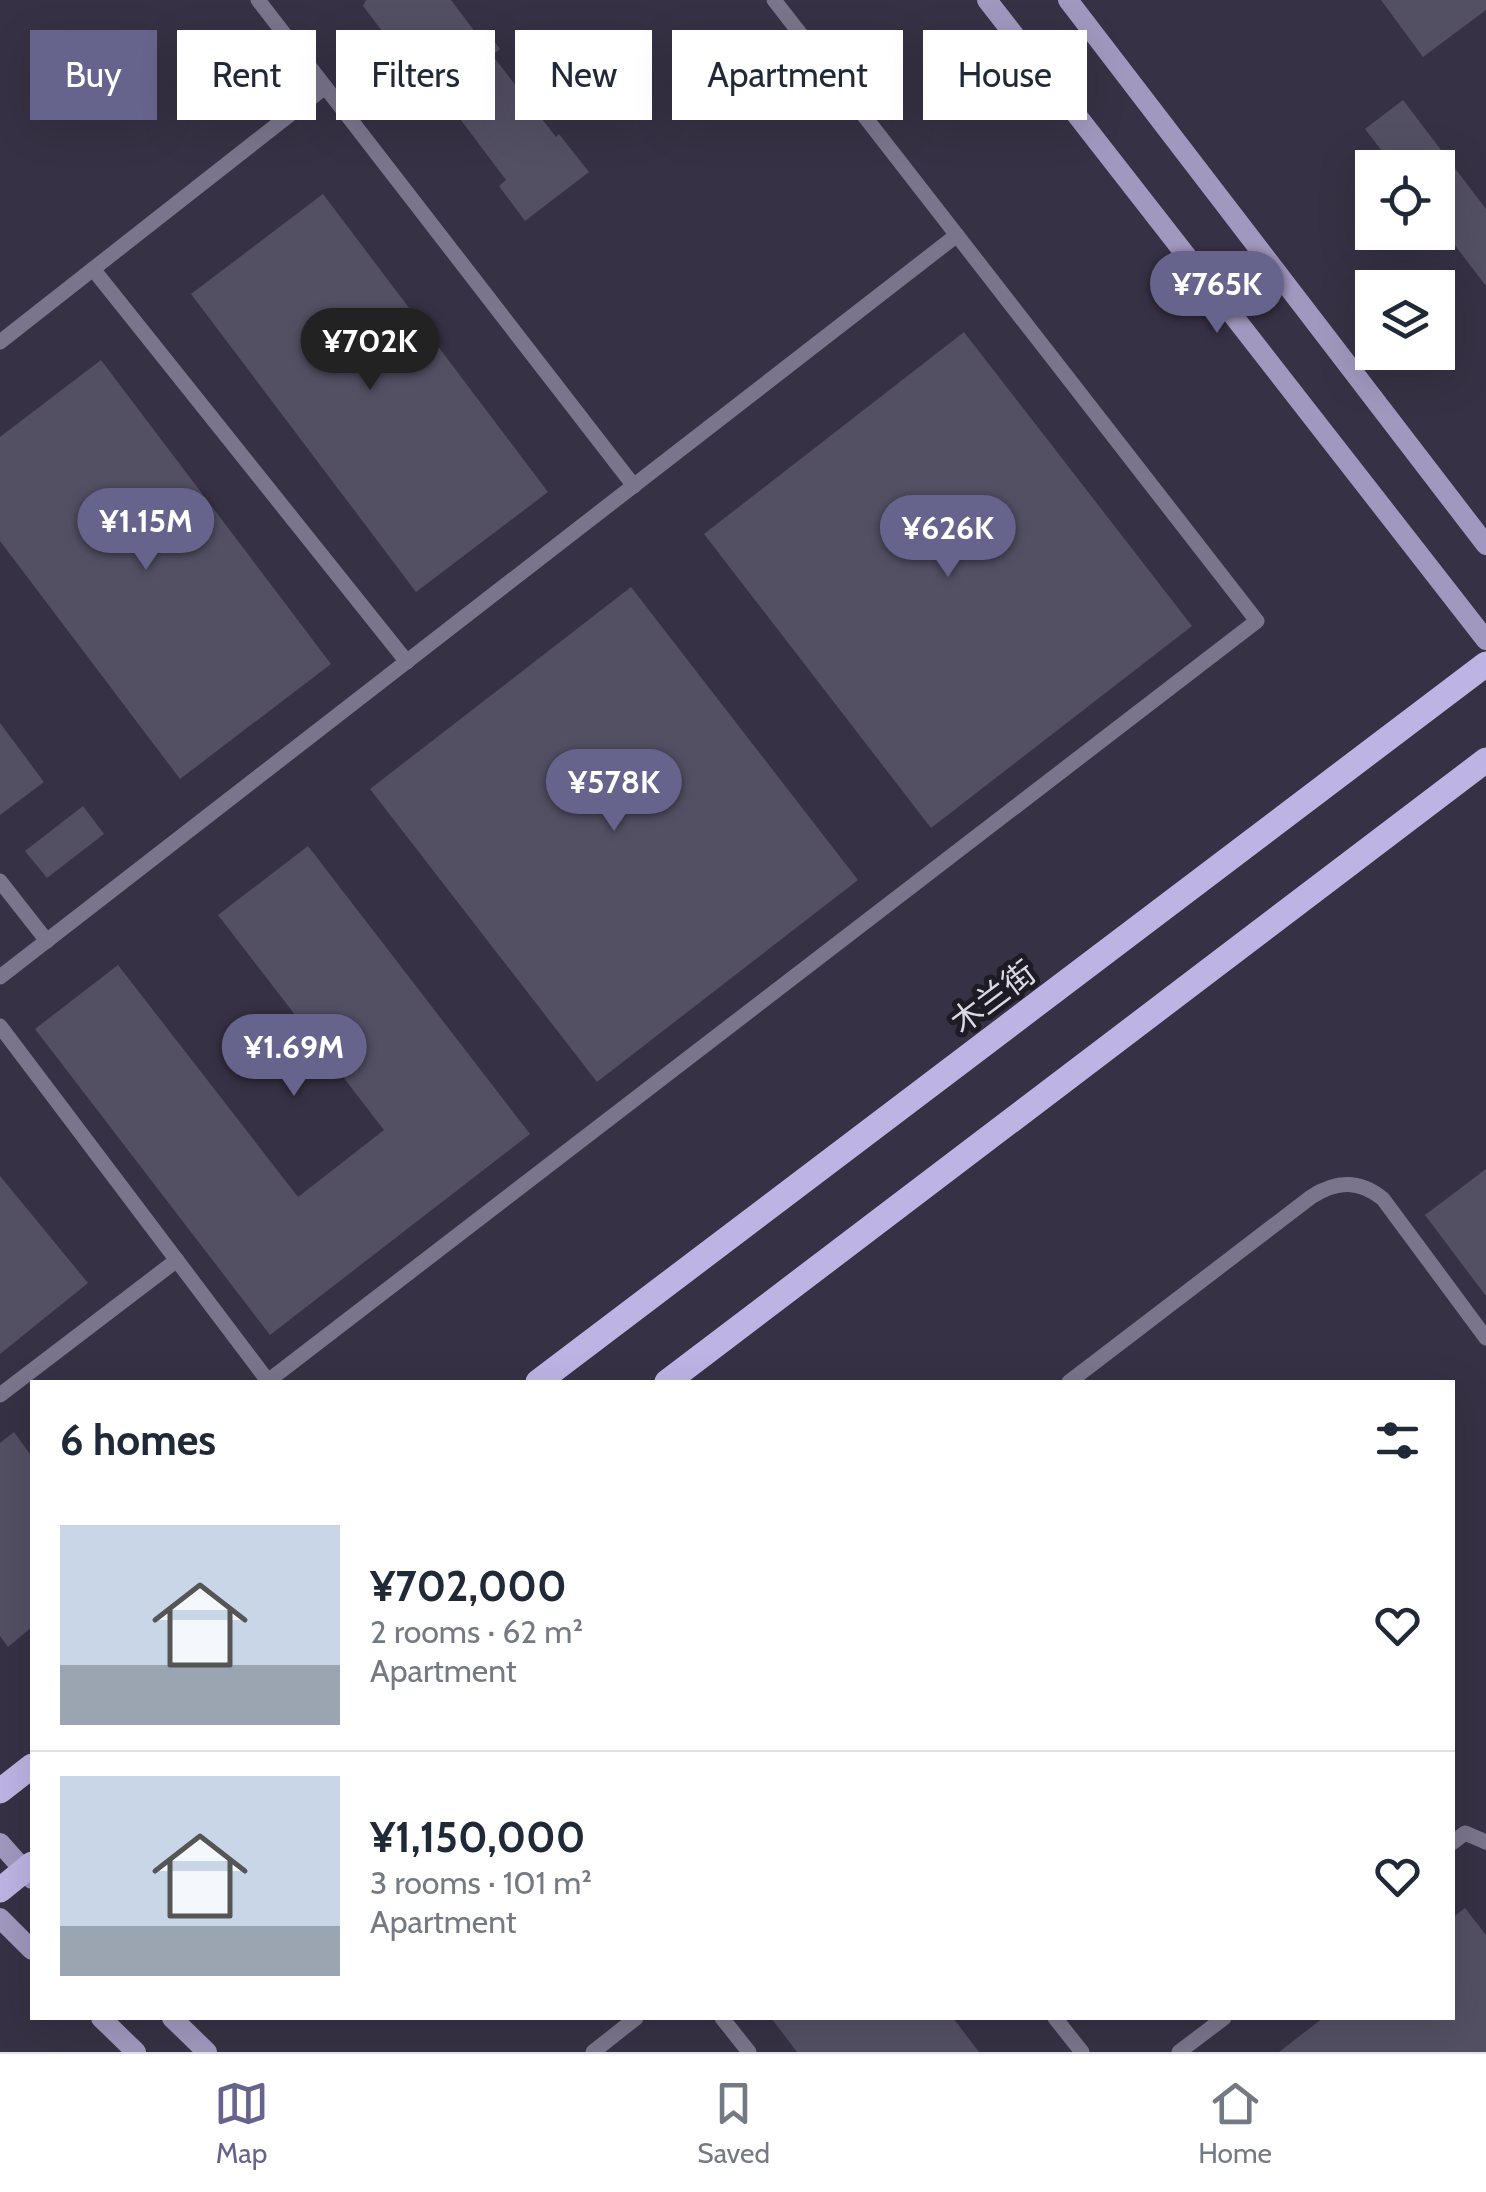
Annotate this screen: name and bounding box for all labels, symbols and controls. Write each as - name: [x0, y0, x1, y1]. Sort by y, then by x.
- chip: Buy: [30, 30, 157, 120]
- chip: Rent: [177, 30, 316, 120]
- chip: Filters: [336, 30, 495, 120]
- chip: New: [515, 30, 652, 120]
- chip: Apartment: [672, 30, 903, 120]
- chip: House: [923, 30, 1087, 120]
- map controls: [1355, 150, 1455, 370]
- button: locate: [1355, 150, 1455, 250]
- pin: ¥765K: [1147, 251, 1287, 336]
- text: ¥765K: [1172, 264, 1262, 303]
- button: layers: [1355, 270, 1455, 370]
- pin: ¥702K: [300, 308, 440, 393]
- text: ¥702K: [323, 321, 417, 360]
- pin: ¥1.15M: [65, 488, 227, 573]
- pin: ¥626K: [878, 495, 1018, 580]
- text: ¥1.15M: [99, 501, 193, 540]
- text: ¥626K: [902, 508, 994, 547]
- pin: ¥578K: [544, 749, 684, 834]
- text: ¥578K: [568, 762, 660, 801]
- street label: 木兰街: [943, 952, 1043, 1041]
- pin: ¥1.69M: [213, 1014, 375, 1099]
- text: ¥1.69M: [244, 1027, 344, 1066]
- icon: filters: [1370, 1413, 1425, 1468]
- text: 6 homes: [60, 1414, 216, 1466]
- text: ¥702,000: [370, 1560, 567, 1612]
- icon: home: [140, 1565, 260, 1685]
- icon: heart: [1370, 1598, 1425, 1653]
- text: 2 rooms · 62 m²: [370, 1612, 583, 1651]
- text: Apartment: [370, 1651, 517, 1690]
- text: ¥1,150,000: [370, 1811, 585, 1863]
- icon: home: [140, 1816, 260, 1936]
- icon: heart: [1370, 1849, 1425, 1904]
- text: 3 rooms · 101 m²: [370, 1863, 592, 1902]
- text: Apartment: [370, 1902, 517, 1941]
- tab: Map: [214, 2076, 269, 2170]
- tab: Saved: [697, 2076, 770, 2170]
- tab: Home: [1198, 2076, 1272, 2170]

